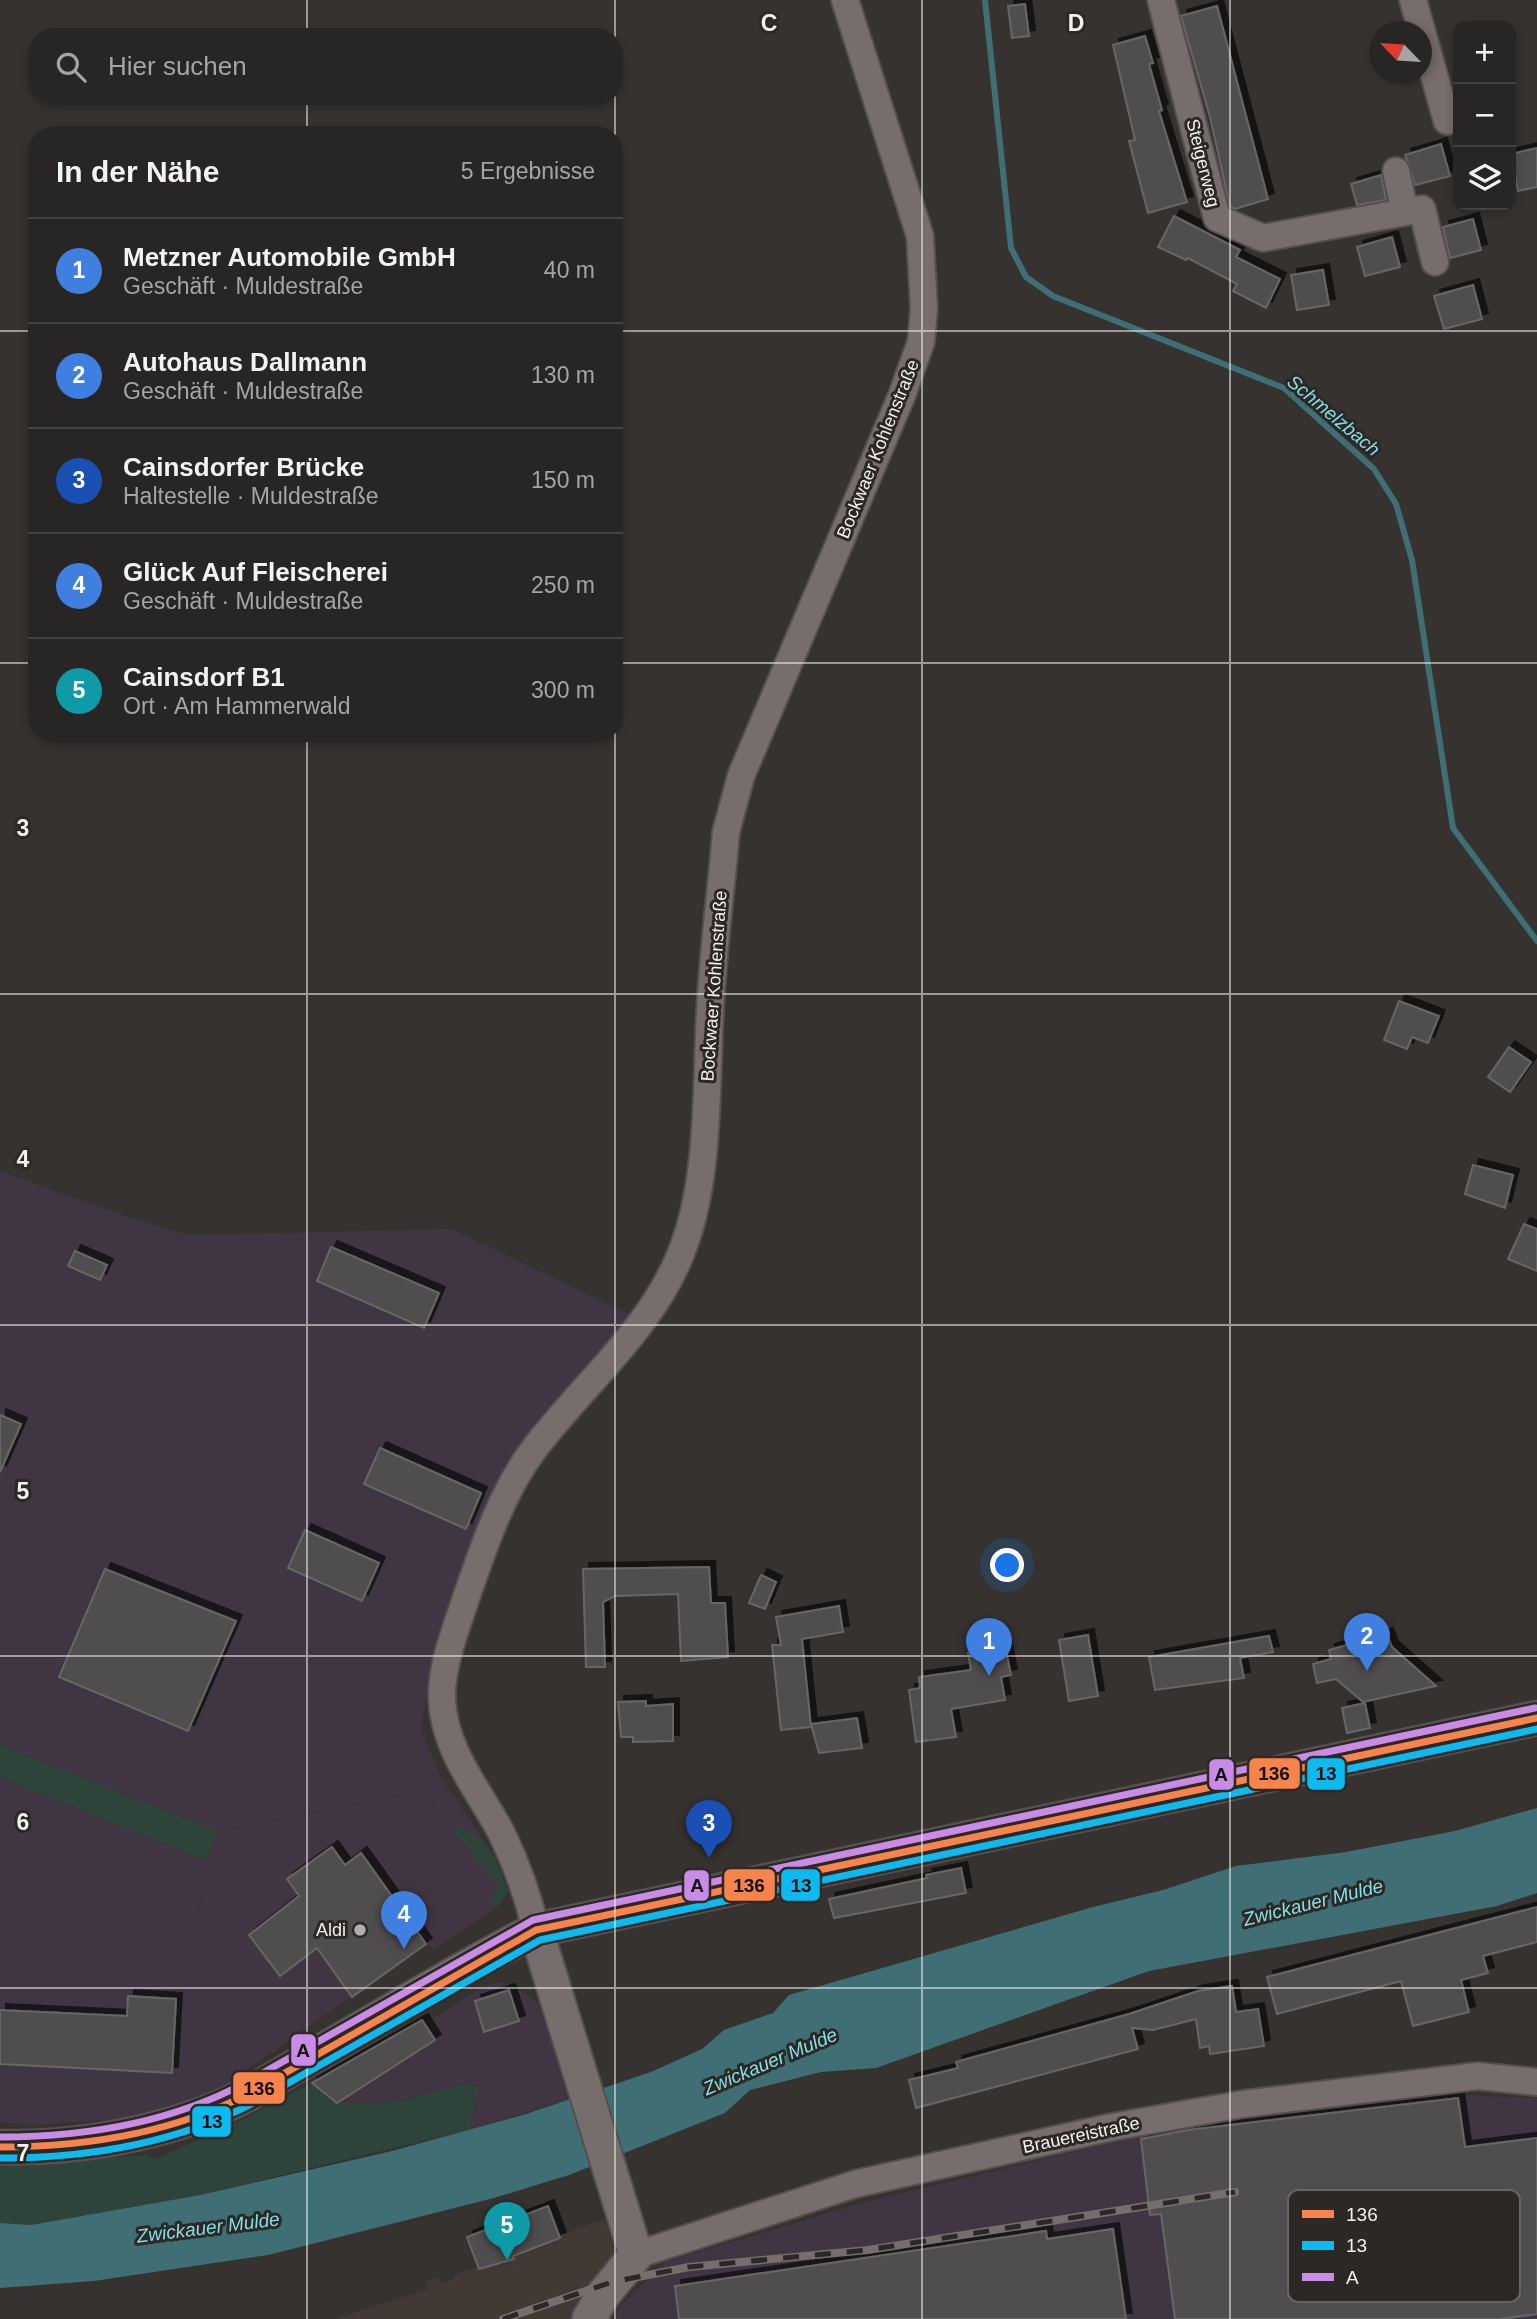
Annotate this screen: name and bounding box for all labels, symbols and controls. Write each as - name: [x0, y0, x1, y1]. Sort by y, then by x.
- text: C: [761, 10, 777, 36]
- text: D: [1068, 10, 1084, 36]
- north arrow: [1369, 21, 1432, 84]
- map controls: [1453, 21, 1516, 210]
- button: +: [1453, 21, 1516, 84]
- search box: [28, 28, 623, 105]
- icon: search: [52, 48, 90, 86]
- text: Hier suchen: [108, 51, 247, 81]
- button: −: [1453, 84, 1516, 147]
- street label: Steigerweg: [1182, 117, 1224, 209]
- button: layers: [1453, 147, 1516, 210]
- text: In der Nähe: [56, 155, 219, 188]
- text: 5 Ergebnisse: [461, 158, 595, 184]
- text: Metzner Automobile GmbH: [123, 242, 456, 272]
- text: 1: [73, 257, 85, 283]
- text: 40 m: [544, 257, 595, 283]
- text: Geschäft · Muldestraße: [123, 273, 363, 299]
- text: Autohaus Dallmann: [123, 347, 367, 377]
- street label: Bockwaer Kohlenstraße: [833, 357, 923, 541]
- text: 2: [73, 362, 85, 388]
- text: 130 m: [531, 362, 595, 388]
- water label: Schmelzbach: [1283, 371, 1384, 460]
- text: Geschäft · Muldestraße: [123, 378, 363, 404]
- text: Cainsdorfer Brücke: [123, 452, 364, 482]
- text: 3: [73, 467, 85, 493]
- text: 150 m: [531, 467, 595, 493]
- text: Haltestelle · Muldestraße: [123, 483, 379, 509]
- text: Glück Auf Fleischerei: [123, 557, 388, 587]
- text: 4: [73, 572, 85, 598]
- text: 250 m: [531, 572, 595, 598]
- text: Geschäft · Muldestraße: [123, 588, 363, 614]
- text: Cainsdorf B1: [123, 662, 285, 692]
- text: 5: [73, 677, 85, 703]
- text: 300 m: [531, 677, 595, 703]
- text: Ort · Am Hammerwald: [123, 693, 350, 719]
- text: 3: [17, 815, 29, 841]
- street label: Bockwaer Kohlenstraße: [697, 890, 731, 1082]
- text: 4: [17, 1146, 30, 1172]
- text: 5: [17, 1478, 30, 1504]
- your location: [990, 1548, 1024, 1582]
- pin: 2: [1344, 1613, 1390, 1671]
- pin: 1: [966, 1618, 1012, 1676]
- line badge: 136: [1248, 1757, 1301, 1790]
- line badge: 13: [1306, 1757, 1346, 1791]
- line badge: A: [1208, 1758, 1235, 1791]
- text: 136: [1258, 1763, 1290, 1784]
- text: 13: [1315, 1763, 1337, 1784]
- text: A: [1214, 1764, 1228, 1785]
- pin: 3: [686, 1800, 732, 1858]
- text: 6: [17, 1809, 29, 1835]
- line badge: 136: [723, 1868, 776, 1902]
- line badge: 13: [780, 1868, 821, 1902]
- line badge: A: [683, 1869, 710, 1902]
- text: A: [690, 1875, 704, 1896]
- text: 136: [733, 1875, 765, 1896]
- text: 13: [790, 1875, 812, 1896]
- water label: Zwickauer Mulde: [1240, 1875, 1385, 1930]
- pin: 4: [381, 1891, 427, 1949]
- place label: Aldi: [316, 1920, 346, 1940]
- marker: Aldi: [352, 1922, 368, 1938]
- water label: Zwickauer Mulde: [699, 2024, 840, 2100]
- line badge: A: [290, 2033, 317, 2067]
- text: A: [296, 2040, 310, 2061]
- line badge: 136: [232, 2071, 286, 2105]
- text: 136: [243, 2078, 275, 2099]
- line badge: 13: [191, 2105, 232, 2138]
- text: 13: [201, 2111, 223, 2132]
- street label: Brauereistraße: [1021, 2113, 1141, 2157]
- text: 7: [17, 2140, 29, 2166]
- legend: [1288, 2190, 1520, 2302]
- pin: 5: [484, 2202, 530, 2260]
- text: 136: [1346, 2204, 1378, 2225]
- water label: Zwickauer Mulde: [135, 2208, 281, 2247]
- text: 13: [1346, 2235, 1367, 2256]
- text: A: [1346, 2267, 1359, 2288]

